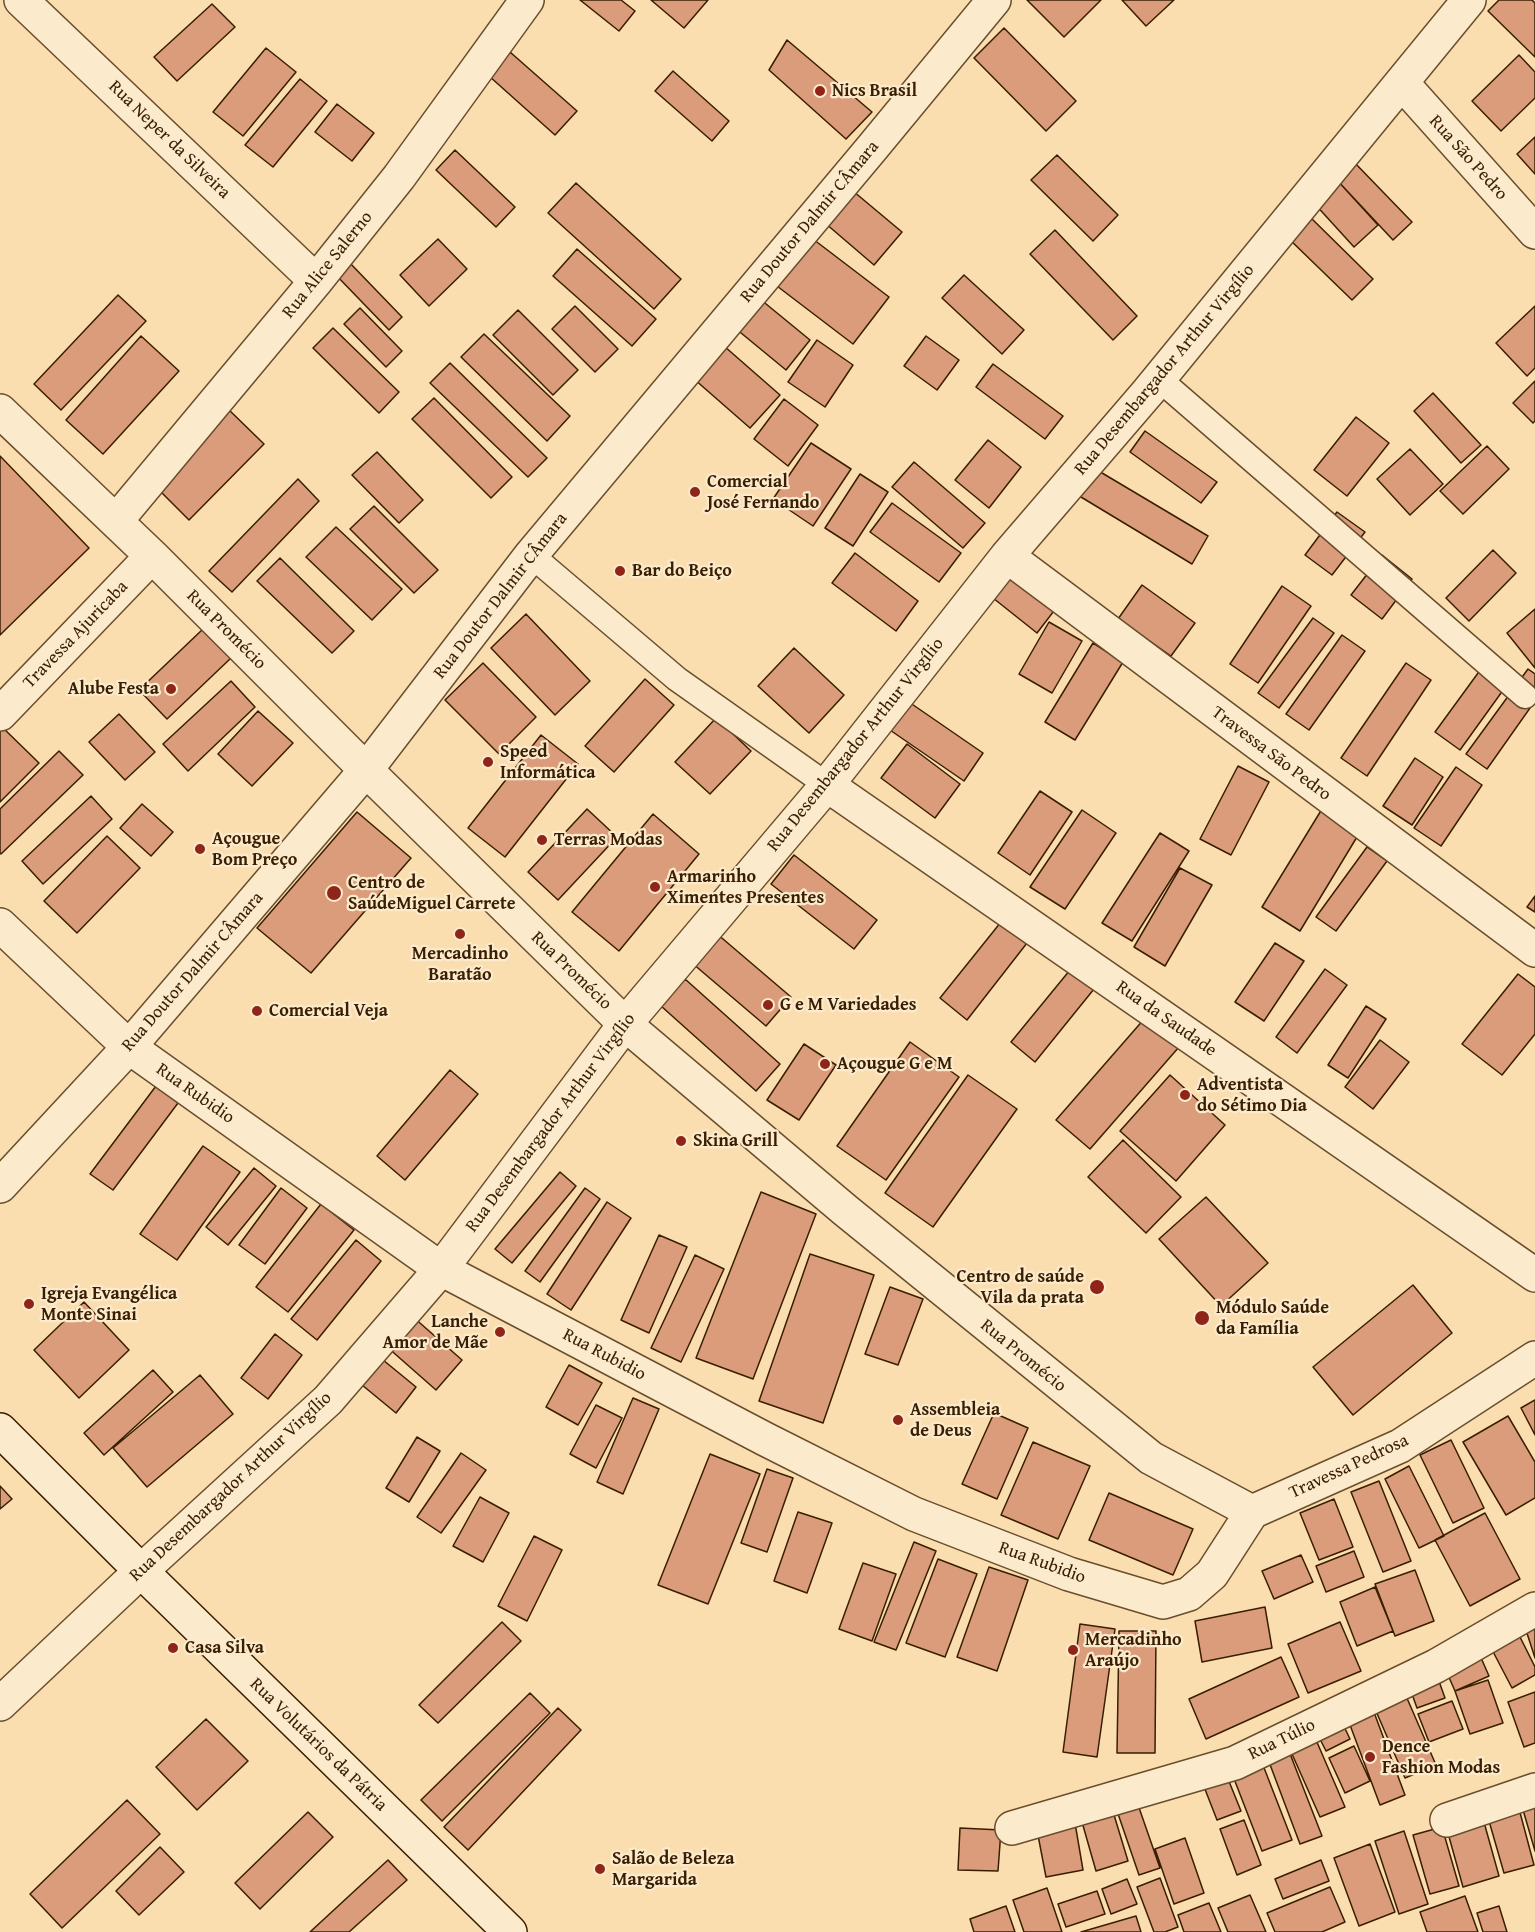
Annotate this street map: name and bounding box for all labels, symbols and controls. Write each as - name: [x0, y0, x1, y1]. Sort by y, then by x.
- street label: Rua Neper da Silveira: [104, 76, 234, 204]
- place label: Nics Brasil: [832, 80, 917, 102]
- marker: Nics Brasil: [813, 84, 827, 98]
- street label: Rua São Pedro: [1424, 111, 1512, 205]
- street label: Rua Doutor Dalmir CÂmara: [736, 137, 884, 307]
- street label: Rua Alice Salerno: [278, 207, 378, 323]
- street label: Rua Desembargador Arthur Virgílio: [1070, 260, 1260, 480]
- place label: Comercial José Fernando: [707, 471, 819, 514]
- marker: Comercial José Fernando: [688, 485, 702, 499]
- street label: Rua Doutor Dalmir CÂmara: [429, 509, 573, 683]
- place label: Bar do Beiço: [632, 560, 732, 582]
- marker: Bar do Beiço: [613, 564, 627, 578]
- street label: Travessa Ajuricaba: [19, 577, 133, 693]
- street label: Rua Promécio: [182, 586, 270, 674]
- street label: Rua Desembargador Arthur Virgílio: [763, 634, 949, 856]
- place label: Alube Festa: [68, 678, 159, 700]
- marker: Alube Festa: [164, 682, 178, 696]
- street label: Travessa São Pedro: [1207, 702, 1335, 806]
- place label: Speed Informática: [500, 741, 595, 783]
- marker: Speed Informática: [481, 755, 495, 769]
- place label: Açougue Bom Preço: [212, 828, 297, 870]
- place label: Terras Modas: [554, 829, 662, 851]
- marker: Terras Modas: [535, 833, 549, 847]
- marker: Açougue Bom Preço: [193, 842, 207, 856]
- place label: Armarinho Ximentes Presentes: [667, 866, 824, 908]
- place label: Centro de SaúdeMiguel Carrete: [348, 872, 516, 914]
- marker: Armarinho Ximentes Presentes: [648, 880, 662, 894]
- marker: Centro de SaúdeMiguel Carrete: [325, 884, 343, 902]
- street label: Rua Doutor Dalmir CÂmara: [118, 888, 268, 1056]
- marker: Mercadinho Baratão: [453, 927, 467, 941]
- street label: Rua Promécio: [526, 927, 616, 1015]
- place label: Mercadinho Baratão: [412, 943, 508, 986]
- street label: Rua da Saudade: [1112, 976, 1220, 1062]
- place label: G e M Variedades: [780, 994, 917, 1016]
- marker: G e M Variedades: [761, 998, 775, 1012]
- place label: Comercial Veja: [269, 1000, 388, 1022]
- marker: Comercial Veja: [250, 1004, 264, 1018]
- street label: Rua Desembargador Arthur Virgílio: [462, 1009, 640, 1237]
- place label: Açougue G e M: [837, 1053, 953, 1075]
- marker: Açougue G e M: [818, 1057, 832, 1071]
- street label: Rua Rubidio: [152, 1059, 238, 1129]
- place label: Adventista do Sétimo Dia: [1197, 1074, 1307, 1116]
- marker: Adventista do Sétimo Dia: [1178, 1088, 1192, 1102]
- place label: Skina Grill: [693, 1130, 778, 1152]
- marker: Skina Grill: [674, 1134, 688, 1148]
- place label: Centro de saúde Vila da prata: [956, 1266, 1084, 1308]
- marker: Centro de saúde Vila da prata: [1088, 1278, 1106, 1296]
- place label: Igreja Evangélica Monte Sinai: [41, 1283, 177, 1326]
- marker: Igreja Evangélica Monte Sinai: [22, 1297, 36, 1311]
- place label: Módulo Saúde da Família: [1216, 1297, 1329, 1340]
- marker: Módulo Saúde da Família: [1193, 1309, 1211, 1327]
- place label: Lanche Amor de Mãe: [383, 1311, 488, 1354]
- street label: Rua Promécio: [976, 1315, 1070, 1397]
- street label: Rua Rubidio: [559, 1324, 649, 1386]
- marker: Lanche Amor de Mãe: [493, 1325, 507, 1339]
- street label: Rua Desembargador Arthur Virgílio: [125, 1388, 337, 1586]
- place label: Assembleia de Deus: [910, 1399, 1000, 1442]
- marker: Assembleia de Deus: [891, 1413, 905, 1427]
- street label: Travessa Pedrosa: [1286, 1430, 1412, 1504]
- street label: Rua Rubidio: [996, 1537, 1088, 1589]
- place label: Mercadinho Araújo: [1085, 1629, 1182, 1672]
- place label: Casa Silva: [185, 1637, 264, 1659]
- marker: Casa Silva: [166, 1641, 180, 1655]
- marker: Mercadinho Araújo: [1066, 1643, 1080, 1657]
- street label: Rua Volutários da Pátria: [245, 1674, 391, 1816]
- street label: Rua Túlio: [1245, 1715, 1319, 1765]
- place label: Dence Fashion Modas: [1382, 1736, 1500, 1778]
- marker: Dence Fashion Modas: [1363, 1750, 1377, 1764]
- place label: Salão de Beleza Margarida: [612, 1848, 734, 1890]
- marker: Salão de Beleza Margarida: [593, 1862, 607, 1876]

